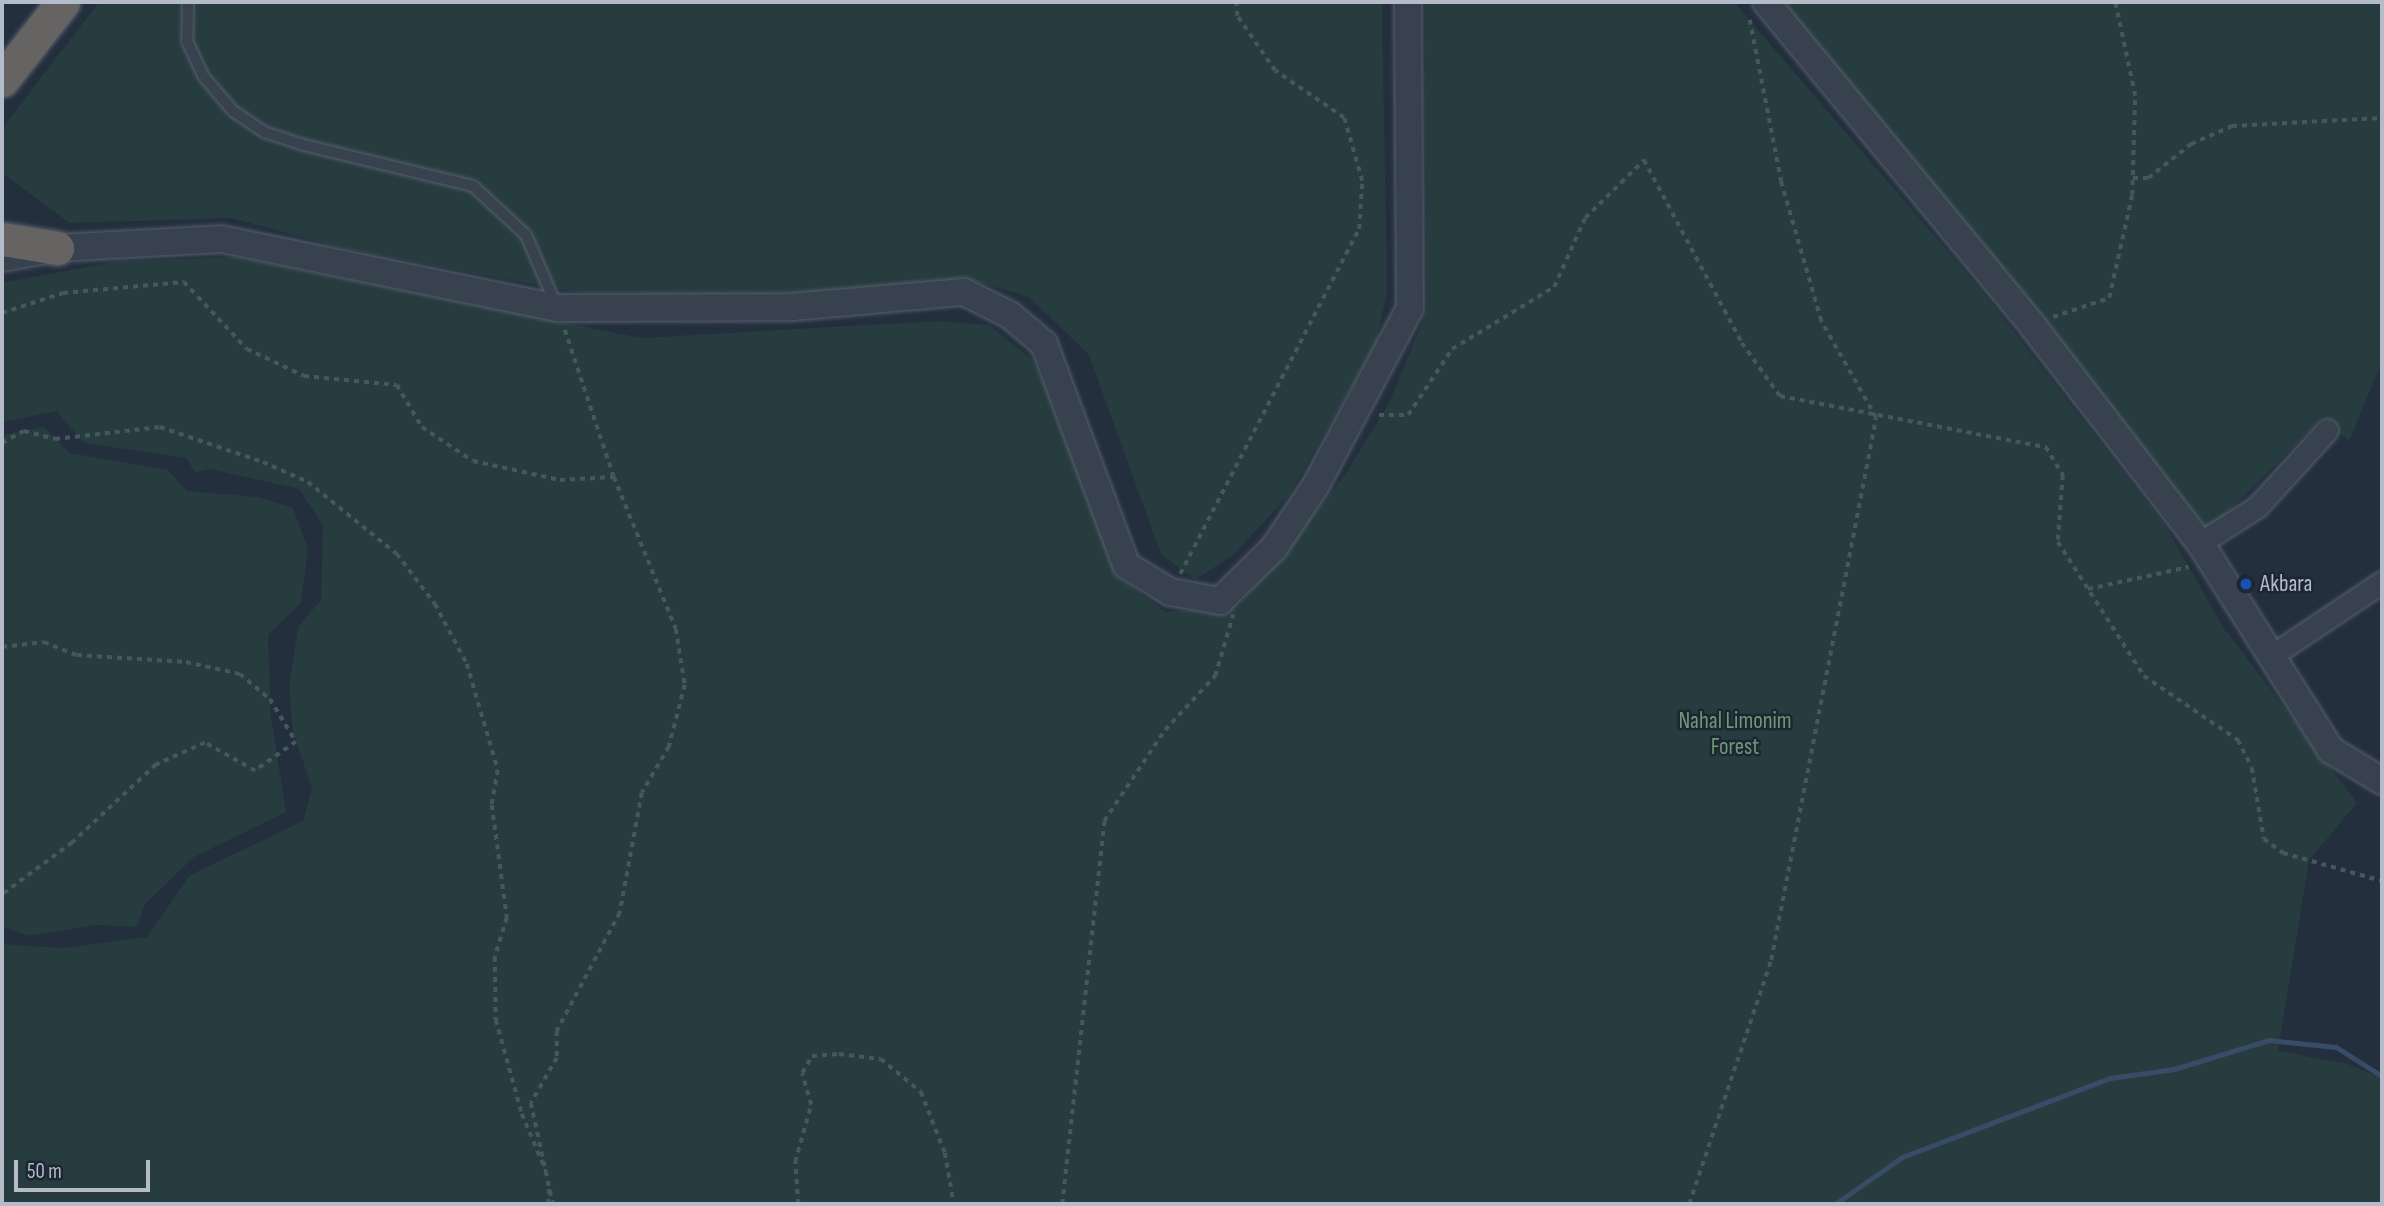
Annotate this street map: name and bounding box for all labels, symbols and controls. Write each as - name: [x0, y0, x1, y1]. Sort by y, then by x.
- place label: Akbara: [2260, 570, 2312, 598]
- marker: Akbara: [2238, 576, 2254, 592]
- park label: Nahal Limonim Forest: [1678, 707, 1792, 761]
- scale bar: [18, 1146, 154, 1190]
- text: 50 m: [27, 1159, 62, 1184]

